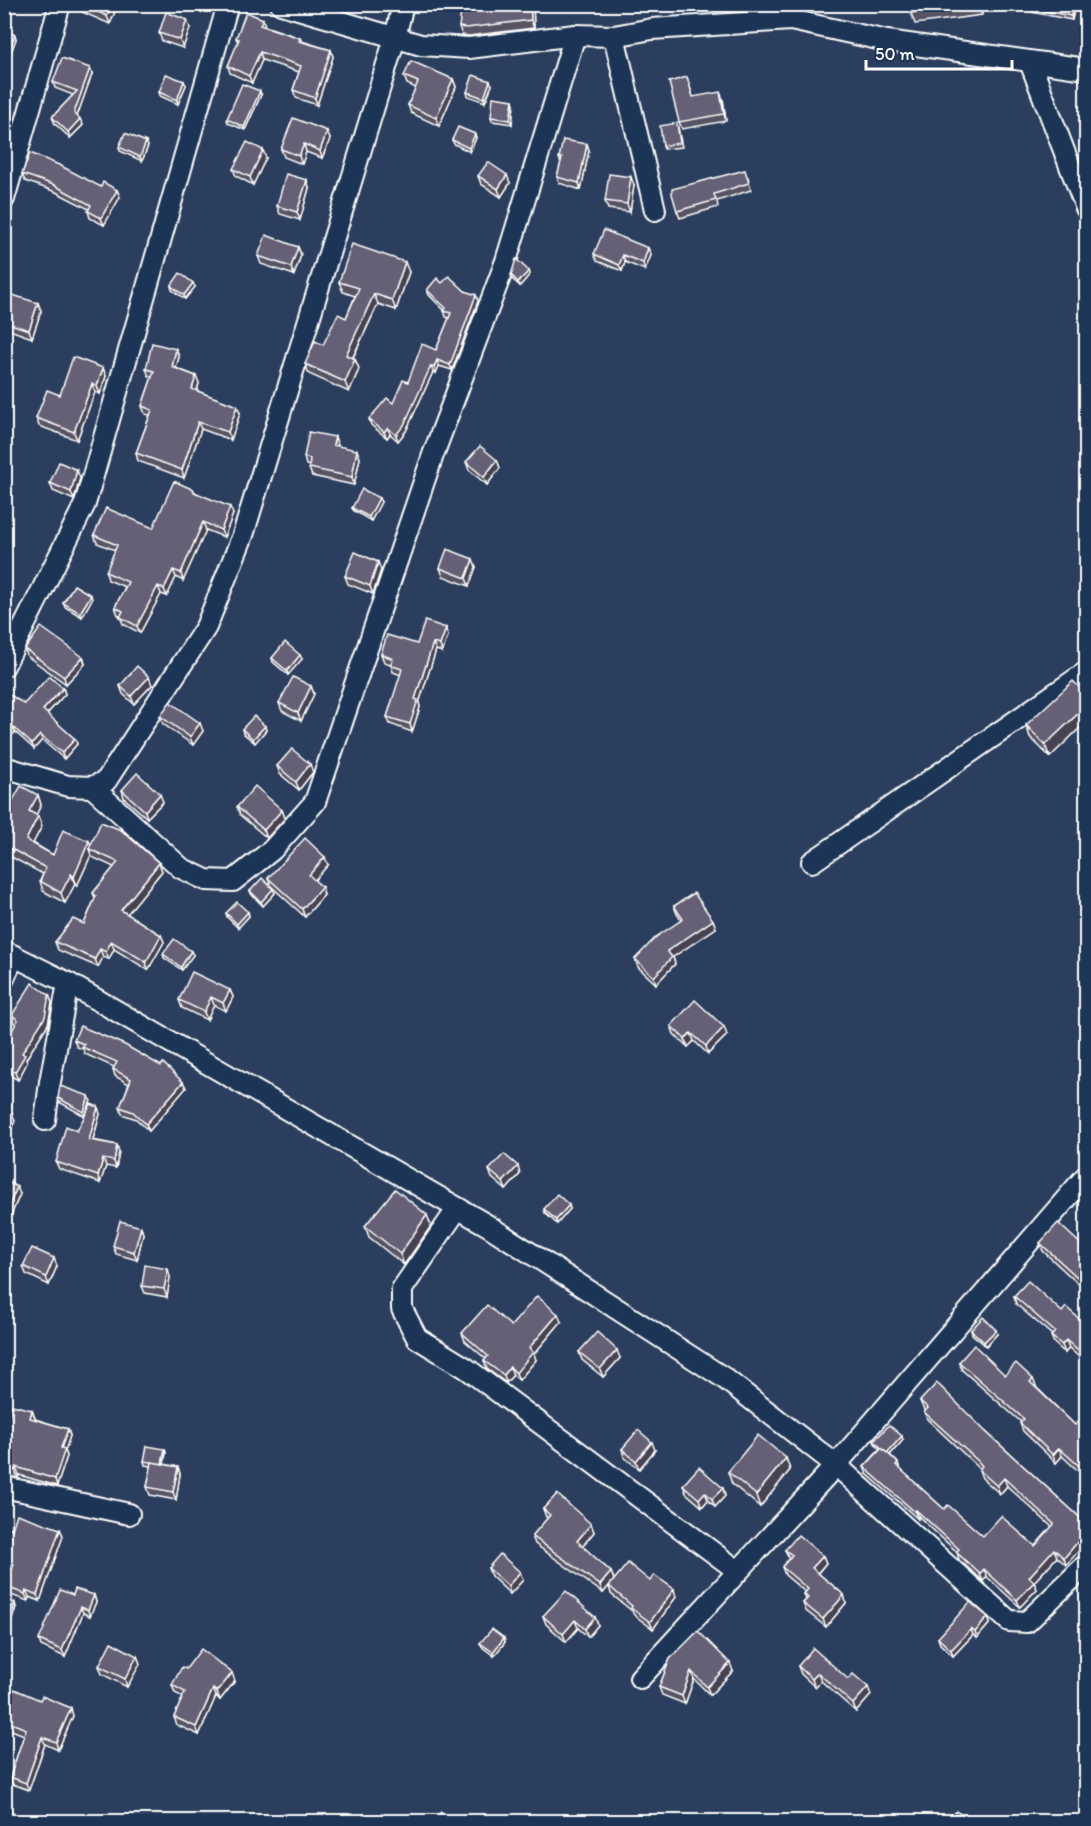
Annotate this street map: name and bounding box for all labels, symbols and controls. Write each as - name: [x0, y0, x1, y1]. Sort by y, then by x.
- scale bar: [866, 33, 1012, 71]
- text: 50 m: [875, 43, 915, 65]

